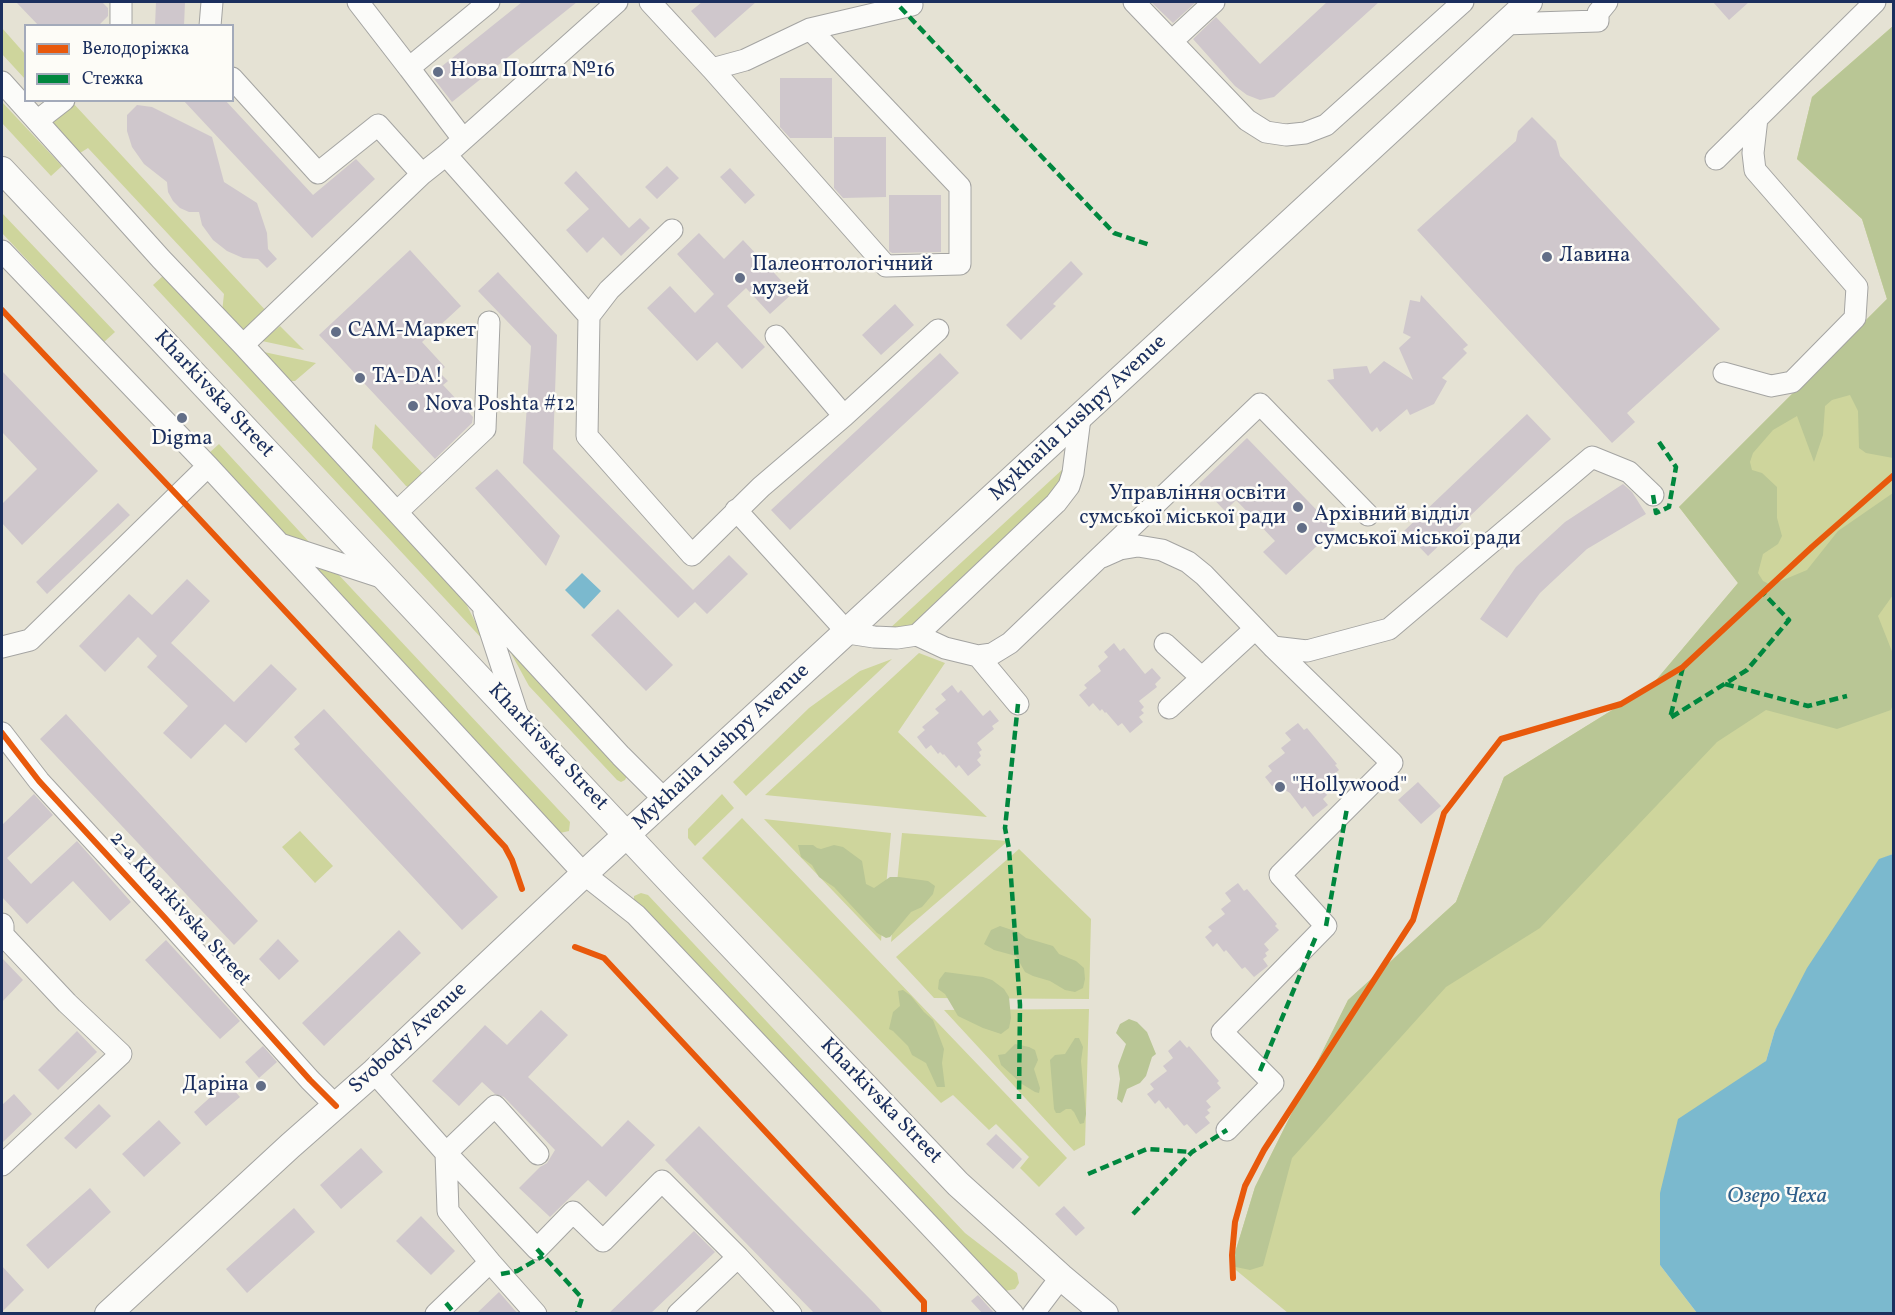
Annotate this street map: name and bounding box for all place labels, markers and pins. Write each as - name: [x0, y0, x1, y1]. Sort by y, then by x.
- place label: Нова Пошта №16: [450, 59, 615, 85]
- marker: Нова Пошта №16: [431, 65, 445, 79]
- place label: Лавина: [1559, 244, 1630, 270]
- marker: Лавина: [1540, 250, 1554, 264]
- place label: Палеонтологічний музей: [752, 253, 933, 303]
- marker: Палеонтологічний музей: [733, 271, 747, 285]
- place label: САМ-Маркет: [348, 319, 476, 345]
- marker: САМ-Маркет: [329, 325, 343, 339]
- place label: TA-DA!: [372, 365, 443, 391]
- marker: TA-DA!: [353, 371, 367, 385]
- place label: Nova Poshta #12: [425, 393, 576, 419]
- marker: Nova Poshta #12: [406, 399, 420, 413]
- marker: Digma: [175, 411, 189, 425]
- place label: Digma: [151, 427, 213, 453]
- place label: Управління освіти сумської міської ради: [1079, 482, 1286, 532]
- marker: Управління освіти сумської міської ради: [1291, 500, 1305, 514]
- place label: Архівний відділ сумської міської ради: [1314, 503, 1521, 553]
- marker: Архівний відділ сумської міської ради: [1295, 521, 1309, 535]
- place label: "Hollywood": [1292, 774, 1407, 800]
- marker: "Hollywood": [1273, 780, 1287, 794]
- place label: Даріна: [182, 1073, 249, 1099]
- marker: Даріна: [254, 1079, 268, 1093]

